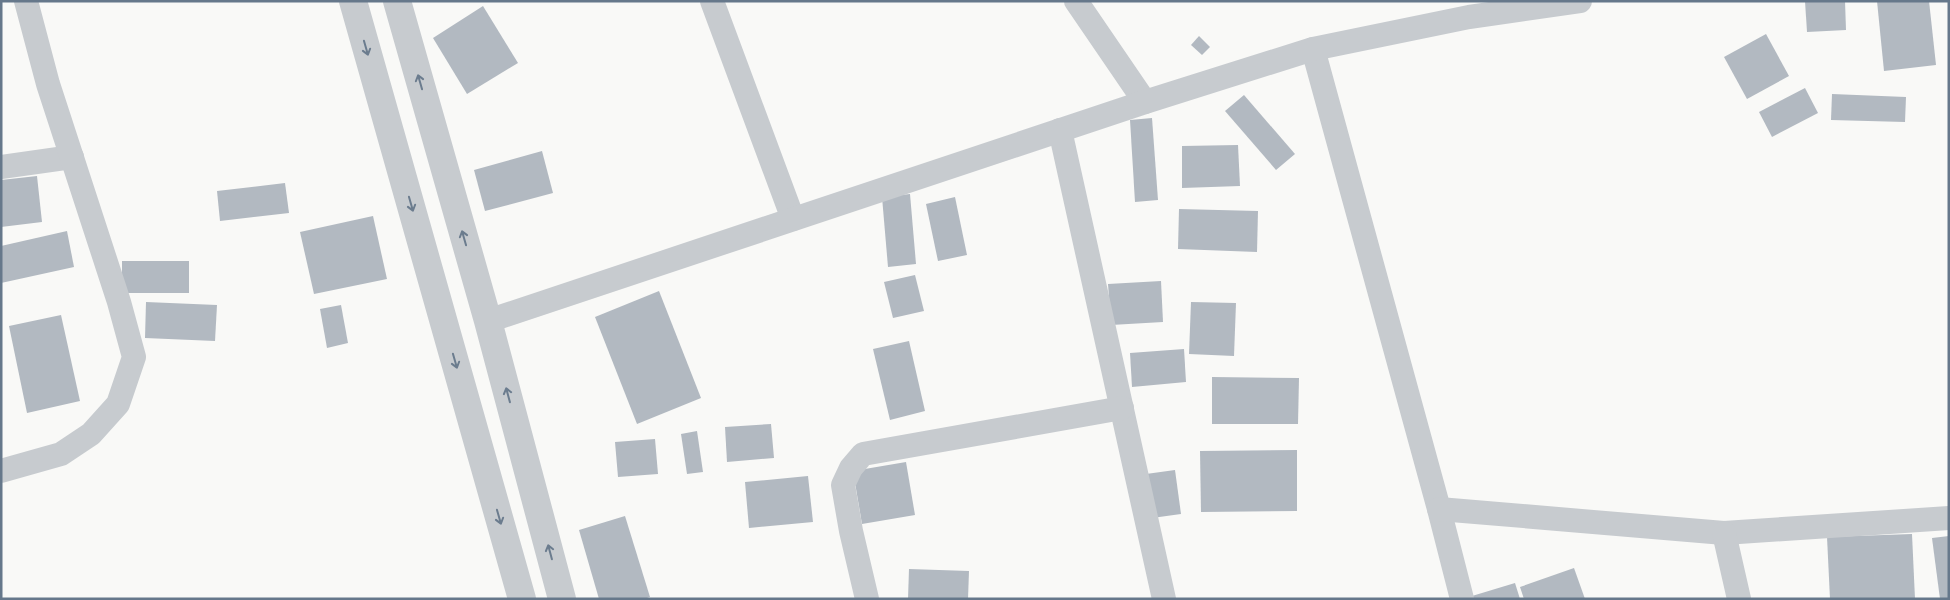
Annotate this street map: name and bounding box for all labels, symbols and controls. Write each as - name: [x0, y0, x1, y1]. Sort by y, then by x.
- one-way arrow: [362, 40, 372, 56]
- one-way arrow: [415, 74, 424, 90]
- one-way arrow: [406, 196, 416, 212]
- one-way arrow: [459, 231, 469, 247]
- one-way arrow: [451, 352, 460, 368]
- one-way arrow: [502, 387, 512, 403]
- one-way arrow: [495, 509, 505, 525]
- one-way arrow: [544, 544, 554, 560]

